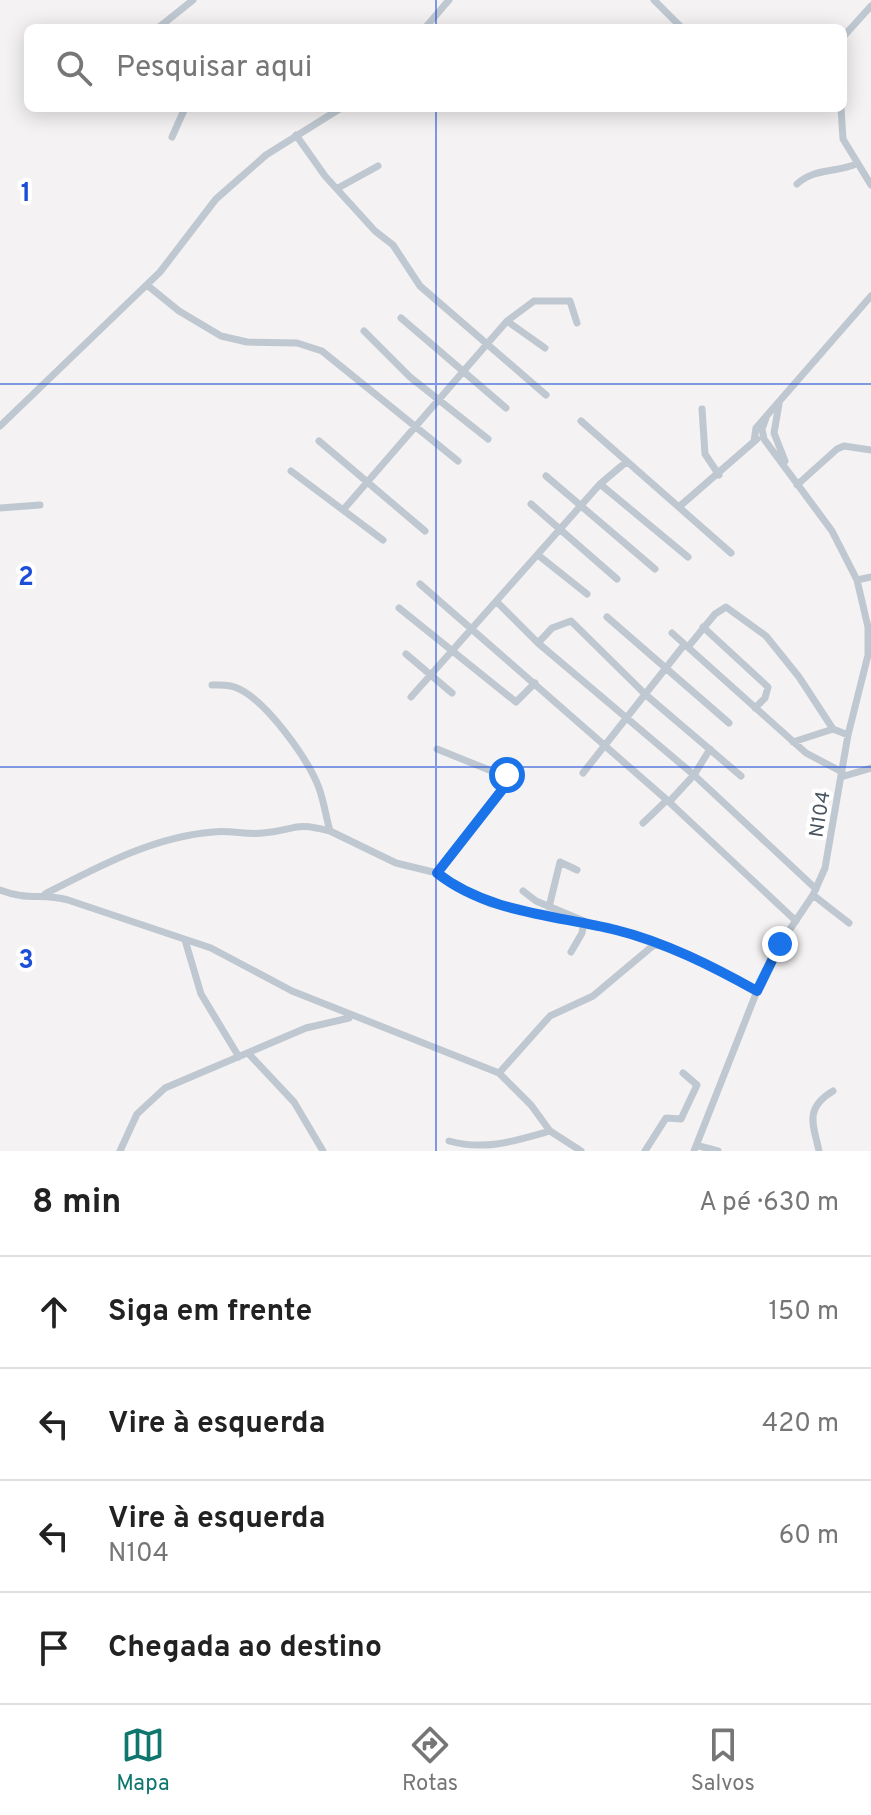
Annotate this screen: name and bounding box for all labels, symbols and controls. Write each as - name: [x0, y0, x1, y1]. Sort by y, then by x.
- search box: [24, 24, 847, 112]
- icon: search: [52, 46, 96, 90]
- text: Pesquisar aqui: [116, 50, 312, 87]
- text: 1: [21, 178, 31, 211]
- text: 2: [18, 562, 34, 595]
- route start: [489, 757, 525, 793]
- street label: N104: [804, 789, 837, 840]
- route end: [762, 926, 798, 962]
- text: 3: [18, 945, 34, 978]
- text: 8 min: [32, 1182, 121, 1225]
- text: A pé · 630 m: [699, 1187, 839, 1220]
- icon: ahead: [32, 1290, 76, 1334]
- text: Siga em frente: [108, 1294, 312, 1331]
- text: 150 m: [768, 1296, 839, 1329]
- icon: left: [32, 1402, 76, 1446]
- text: Vire à esquerda: [108, 1406, 325, 1443]
- text: 420 m: [762, 1408, 839, 1441]
- text: Vire à esquerda: [108, 1501, 325, 1538]
- icon: left: [32, 1514, 76, 1558]
- text: 60 m: [779, 1520, 839, 1553]
- text: N104: [108, 1538, 169, 1571]
- icon: arrive: [32, 1626, 76, 1670]
- text: Chegada ao destino: [108, 1630, 382, 1667]
- tab: Mapa: [116, 1723, 169, 1798]
- tab: Rotas: [402, 1723, 458, 1798]
- tab: Salvos: [691, 1723, 755, 1798]

